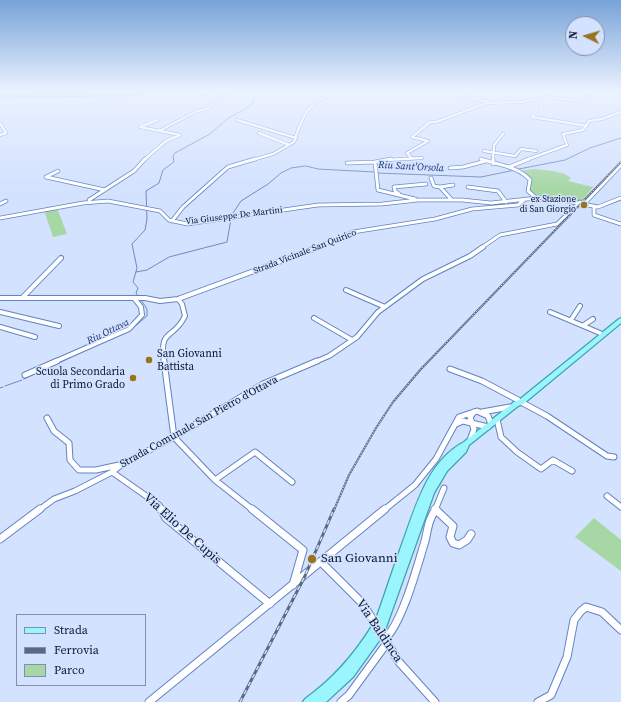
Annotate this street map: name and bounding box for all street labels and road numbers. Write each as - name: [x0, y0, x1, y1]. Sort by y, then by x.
- street label: Via Giuseppe De Martini: [185, 205, 283, 227]
- street label: Strada Vicinale San Quirico: [252, 227, 358, 277]
- street label: Strada Comunale San Pietro d'Ottava: [118, 373, 280, 471]
- street label: Via Elio De Cupis: [140, 490, 224, 568]
- street label: Via Baldinca: [352, 597, 406, 665]

